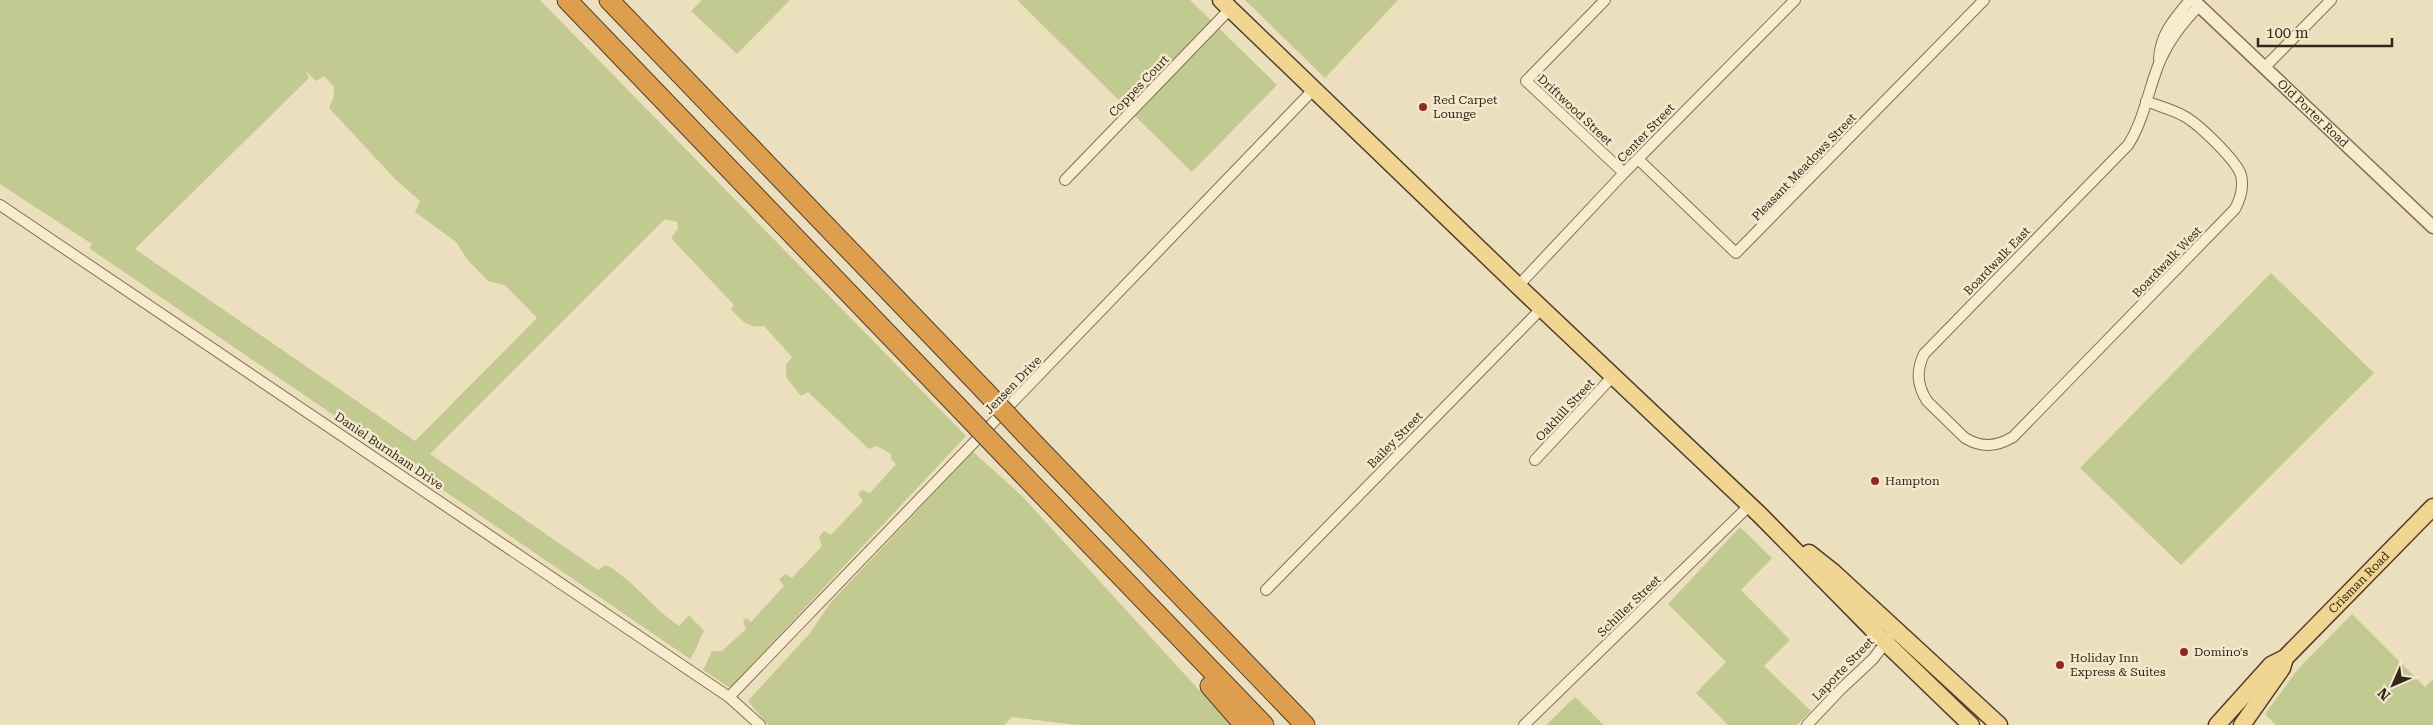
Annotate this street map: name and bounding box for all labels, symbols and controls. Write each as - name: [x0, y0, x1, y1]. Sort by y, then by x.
- scale bar: [2258, 15, 2392, 47]
- text: 100 m: [2266, 24, 2309, 42]
- street label: Coppes Court: [1106, 52, 1172, 120]
- street label: Driftwood Street: [1535, 72, 1616, 149]
- street label: Old Porter Road: [2274, 77, 2351, 150]
- place label: Red Carpet Lounge: [1433, 93, 1498, 121]
- street label: Center Street: [1614, 100, 1678, 165]
- marker: Red Carpet Lounge: [1417, 101, 1429, 113]
- street label: Pleasant Meadows Street: [1749, 110, 1859, 224]
- street label: Boardwalk West: [2130, 223, 2205, 300]
- street label: Boardwalk East: [1961, 224, 2033, 298]
- street label: Jensen Drive: [982, 353, 1044, 417]
- street label: Oakhill Street: [1533, 376, 1598, 444]
- street label: Daniel Burnham Drive: [332, 409, 446, 493]
- street label: Bailey Street: [1365, 409, 1426, 471]
- place label: Hampton: [1885, 474, 1940, 488]
- marker: Hampton: [1869, 475, 1881, 487]
- street label: Crisman Road: [2326, 549, 2392, 616]
- street label: Schiller Street: [1595, 572, 1664, 640]
- street label: Laporte Street: [1809, 634, 1877, 704]
- place label: Domino's: [2194, 645, 2248, 659]
- marker: Domino's: [2178, 646, 2190, 658]
- place label: Holiday Inn Express & Suites: [2070, 651, 2166, 679]
- marker: Holiday Inn Express & Suites: [2054, 659, 2066, 671]
- north arrow: [2368, 660, 2418, 710]
- text: N: [2374, 685, 2393, 704]

